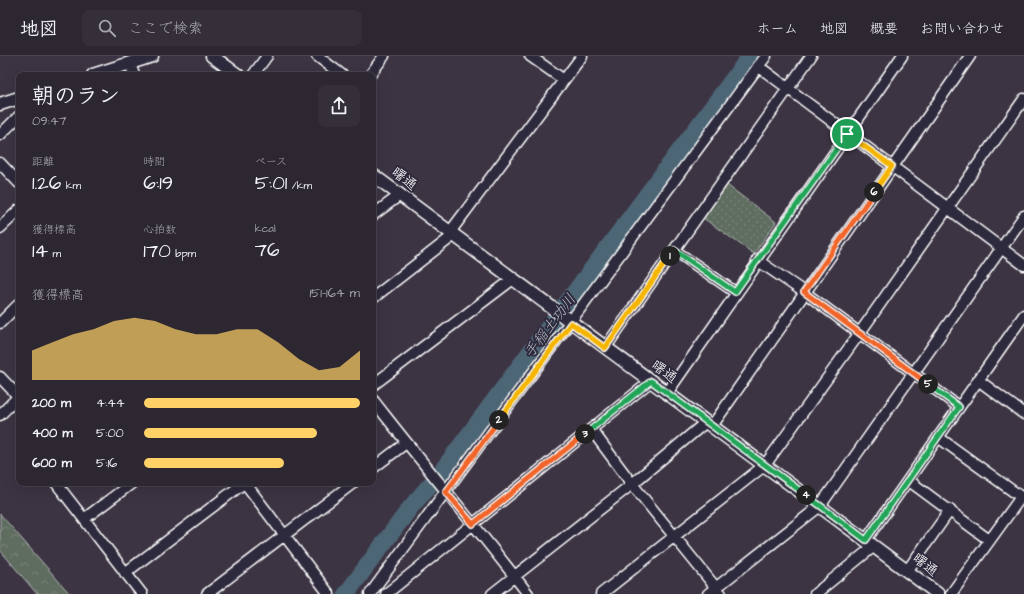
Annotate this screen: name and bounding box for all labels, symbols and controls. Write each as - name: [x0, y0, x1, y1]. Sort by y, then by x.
- search box: [82, 10, 362, 46]
- text: 地図: [20, 16, 58, 43]
- icon: search: [96, 17, 118, 39]
- text: ここで検索: [128, 18, 203, 39]
- text: ホーム: [757, 19, 798, 39]
- text: 地図: [820, 19, 848, 39]
- text: 概要: [870, 19, 898, 39]
- text: お問い合わせ: [920, 19, 1004, 39]
- text: 朝のラン: [32, 81, 120, 112]
- button: share: [318, 85, 360, 127]
- text: 09:47: [32, 112, 67, 130]
- pin: [830, 117, 864, 151]
- icon: arrive: [836, 123, 858, 145]
- text: 距離: [32, 154, 54, 169]
- text: 時間: [143, 154, 165, 169]
- text: ペース: [255, 154, 287, 169]
- street label: 曙通: [387, 163, 421, 195]
- text: 1.26: [32, 169, 61, 197]
- text: 6:19: [143, 169, 173, 197]
- text: 5:01: [255, 169, 287, 197]
- text: km: [61, 178, 81, 193]
- text: /km: [287, 178, 312, 193]
- pin: 6: [864, 182, 884, 202]
- text: 6: [871, 184, 877, 199]
- text: kcal: [255, 221, 276, 236]
- text: 獲得標高: [32, 222, 76, 237]
- text: 心拍数: [143, 222, 176, 237]
- text: 76: [255, 236, 280, 264]
- text: 14: [32, 237, 48, 265]
- text: 170: [143, 237, 171, 265]
- text: m: [48, 246, 61, 261]
- text: bpm: [171, 246, 196, 261]
- pin: 1: [660, 246, 680, 266]
- text: 1: [669, 248, 671, 263]
- text: 151–164 m: [309, 284, 360, 302]
- text: 獲得標高: [32, 286, 84, 304]
- water label: 手稲土功川: [519, 290, 581, 362]
- street label: 曙通: [647, 356, 681, 388]
- pin: 5: [918, 374, 938, 394]
- text: 5: [924, 376, 932, 391]
- text: 200 m: [32, 394, 71, 412]
- text: 4:44: [96, 394, 125, 412]
- pin: 2: [489, 410, 509, 430]
- text: 2: [496, 412, 502, 427]
- text: 400 m: [32, 424, 73, 442]
- text: 5:00: [96, 424, 124, 442]
- pin: 3: [575, 424, 595, 444]
- text: 3: [582, 426, 588, 441]
- text: 600 m: [32, 454, 72, 472]
- text: 5:16: [96, 454, 117, 472]
- pin: 4: [796, 485, 816, 505]
- text: 4: [802, 487, 810, 502]
- street label: 曙通: [908, 549, 942, 581]

